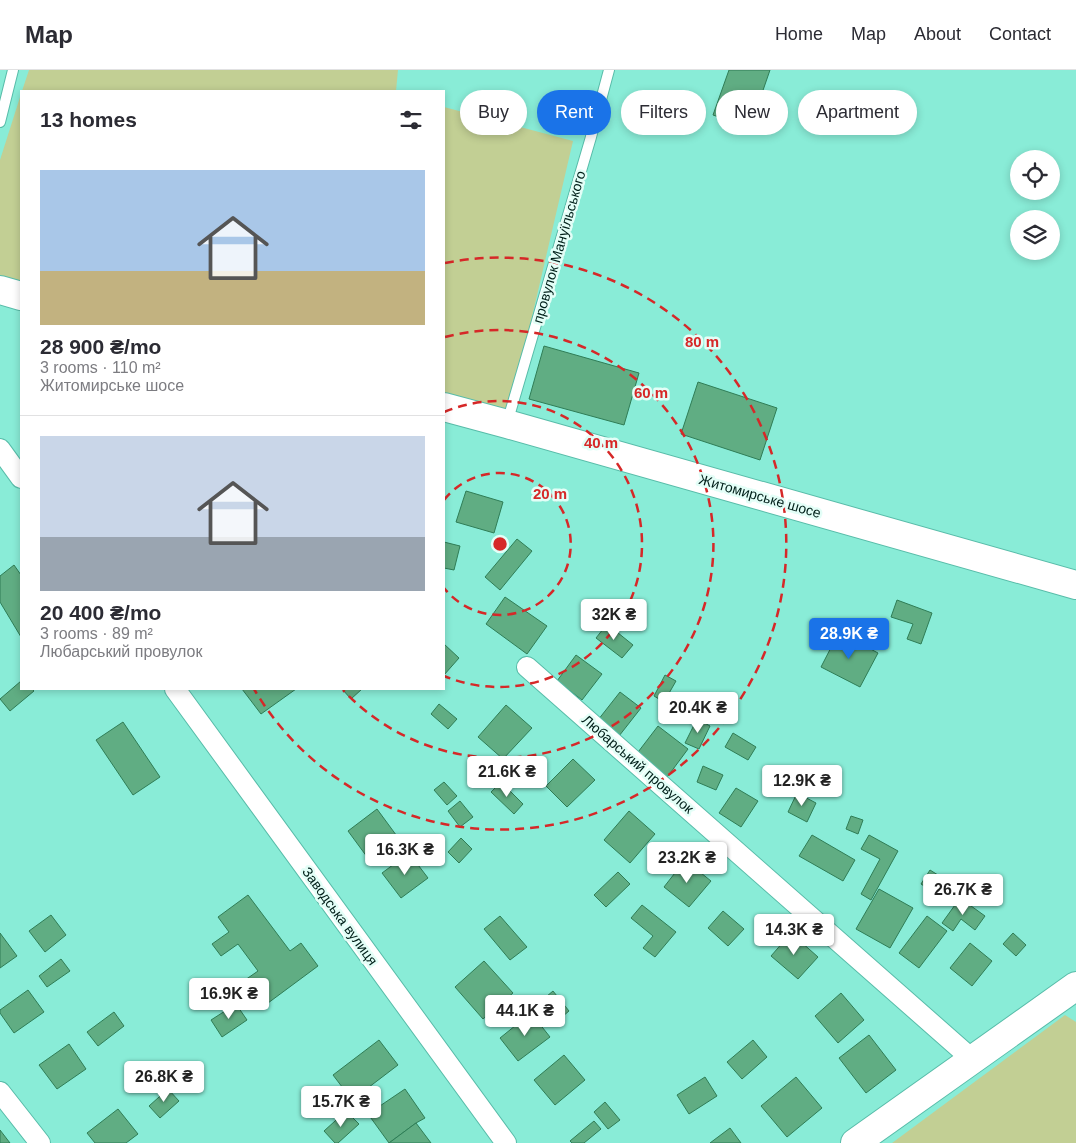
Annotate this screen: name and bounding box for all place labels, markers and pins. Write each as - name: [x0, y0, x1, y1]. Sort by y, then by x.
- centre of rings: [491, 535, 509, 553]
- pin: 32K ₴: [579, 598, 649, 641]
- pin: 28.9K ₴: [803, 618, 895, 660]
- pin: 20.4K ₴: [652, 692, 744, 734]
- pin: 21.6K ₴: [461, 756, 553, 798]
- pin: 12.9K ₴: [756, 764, 848, 807]
- pin: 16.3K ₴: [359, 834, 451, 876]
- pin: 23.2K ₴: [641, 842, 733, 884]
- pin: 26.7K ₴: [917, 874, 1009, 916]
- pin: 14.3K ₴: [748, 914, 840, 956]
- pin: 16.9K ₴: [183, 978, 275, 1020]
- pin: 44.1K ₴: [479, 994, 571, 1037]
- pin: 26.8K ₴: [118, 1060, 210, 1103]
- pin: 15.7K ₴: [295, 1086, 387, 1128]

